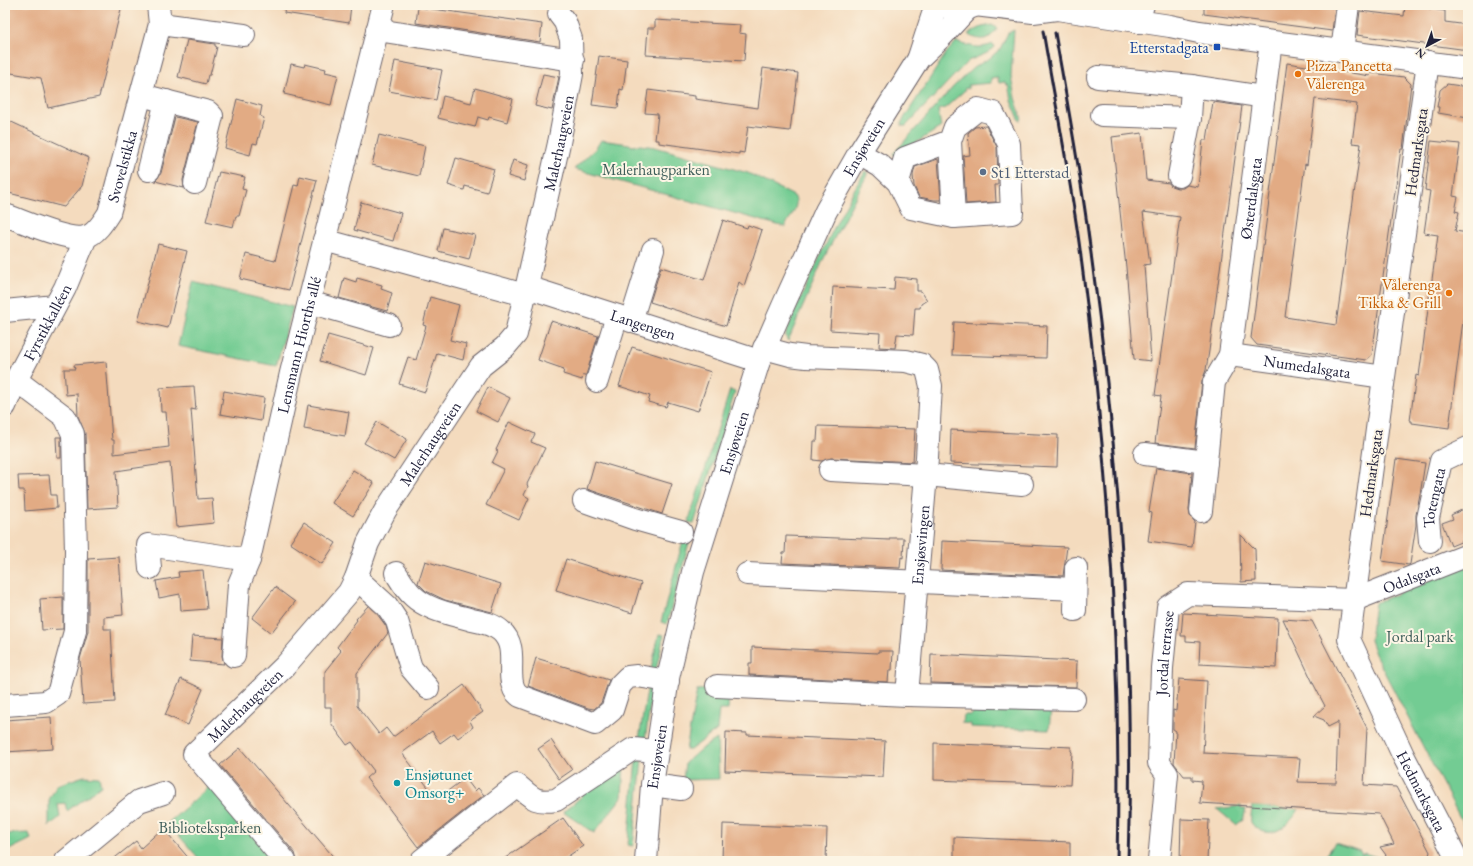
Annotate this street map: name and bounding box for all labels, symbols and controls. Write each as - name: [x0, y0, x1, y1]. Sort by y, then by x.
- north arrow: [1407, 26, 1447, 66]
- place label: Etterstadgata: [1129, 37, 1210, 58]
- marker: Etterstadgata: [1212, 42, 1222, 52]
- text: N: [1412, 45, 1428, 62]
- place label: Pizza Pancetta Vålerenga: [1306, 55, 1393, 94]
- marker: Pizza Pancetta Vålerenga: [1293, 69, 1303, 79]
- street label: Malerhaugveien: [538, 93, 578, 193]
- street label: Hedmarksgata: [1399, 106, 1433, 197]
- street label: Ensjøveien: [837, 113, 890, 180]
- street label: Svovelstikka: [102, 127, 142, 205]
- street label: Østerdalsgata: [1235, 156, 1266, 241]
- park label: Malerhaugparken: [602, 159, 710, 180]
- place label: St1 Etterstad: [991, 162, 1070, 183]
- marker: St1 Etterstad: [978, 167, 988, 177]
- street label: Lensmann Hiorths allé: [272, 274, 325, 415]
- place label: Vålerenga Tikka & Grill: [1358, 274, 1442, 313]
- street label: Fyrstikkalléen: [18, 279, 76, 364]
- marker: Vålerenga Tikka & Grill: [1444, 288, 1454, 298]
- street label: Langengen: [608, 304, 679, 345]
- street label: Numedalsgata: [1262, 349, 1353, 383]
- street label: Malerhaugveien: [394, 396, 466, 490]
- street label: Ensjøveien: [714, 408, 753, 477]
- street label: Hedmarksgata: [1354, 427, 1388, 518]
- street label: Totengata: [1417, 465, 1450, 529]
- street label: Ensjøsvingen: [906, 503, 934, 586]
- street label: Odalsgata: [1379, 556, 1444, 598]
- street label: Jordal terrasse: [1151, 610, 1178, 698]
- park label: Jordal park: [1384, 626, 1454, 647]
- street label: Malerhaugveien: [202, 663, 287, 746]
- street label: Ensjøveien: [641, 722, 672, 790]
- street label: Hedmarksgata: [1392, 747, 1452, 836]
- place label: Ensjøtunet Omsorg+: [405, 764, 472, 803]
- marker: Ensjøtunet Omsorg+: [392, 778, 402, 788]
- park label: Biblioteksparken: [159, 817, 262, 838]

